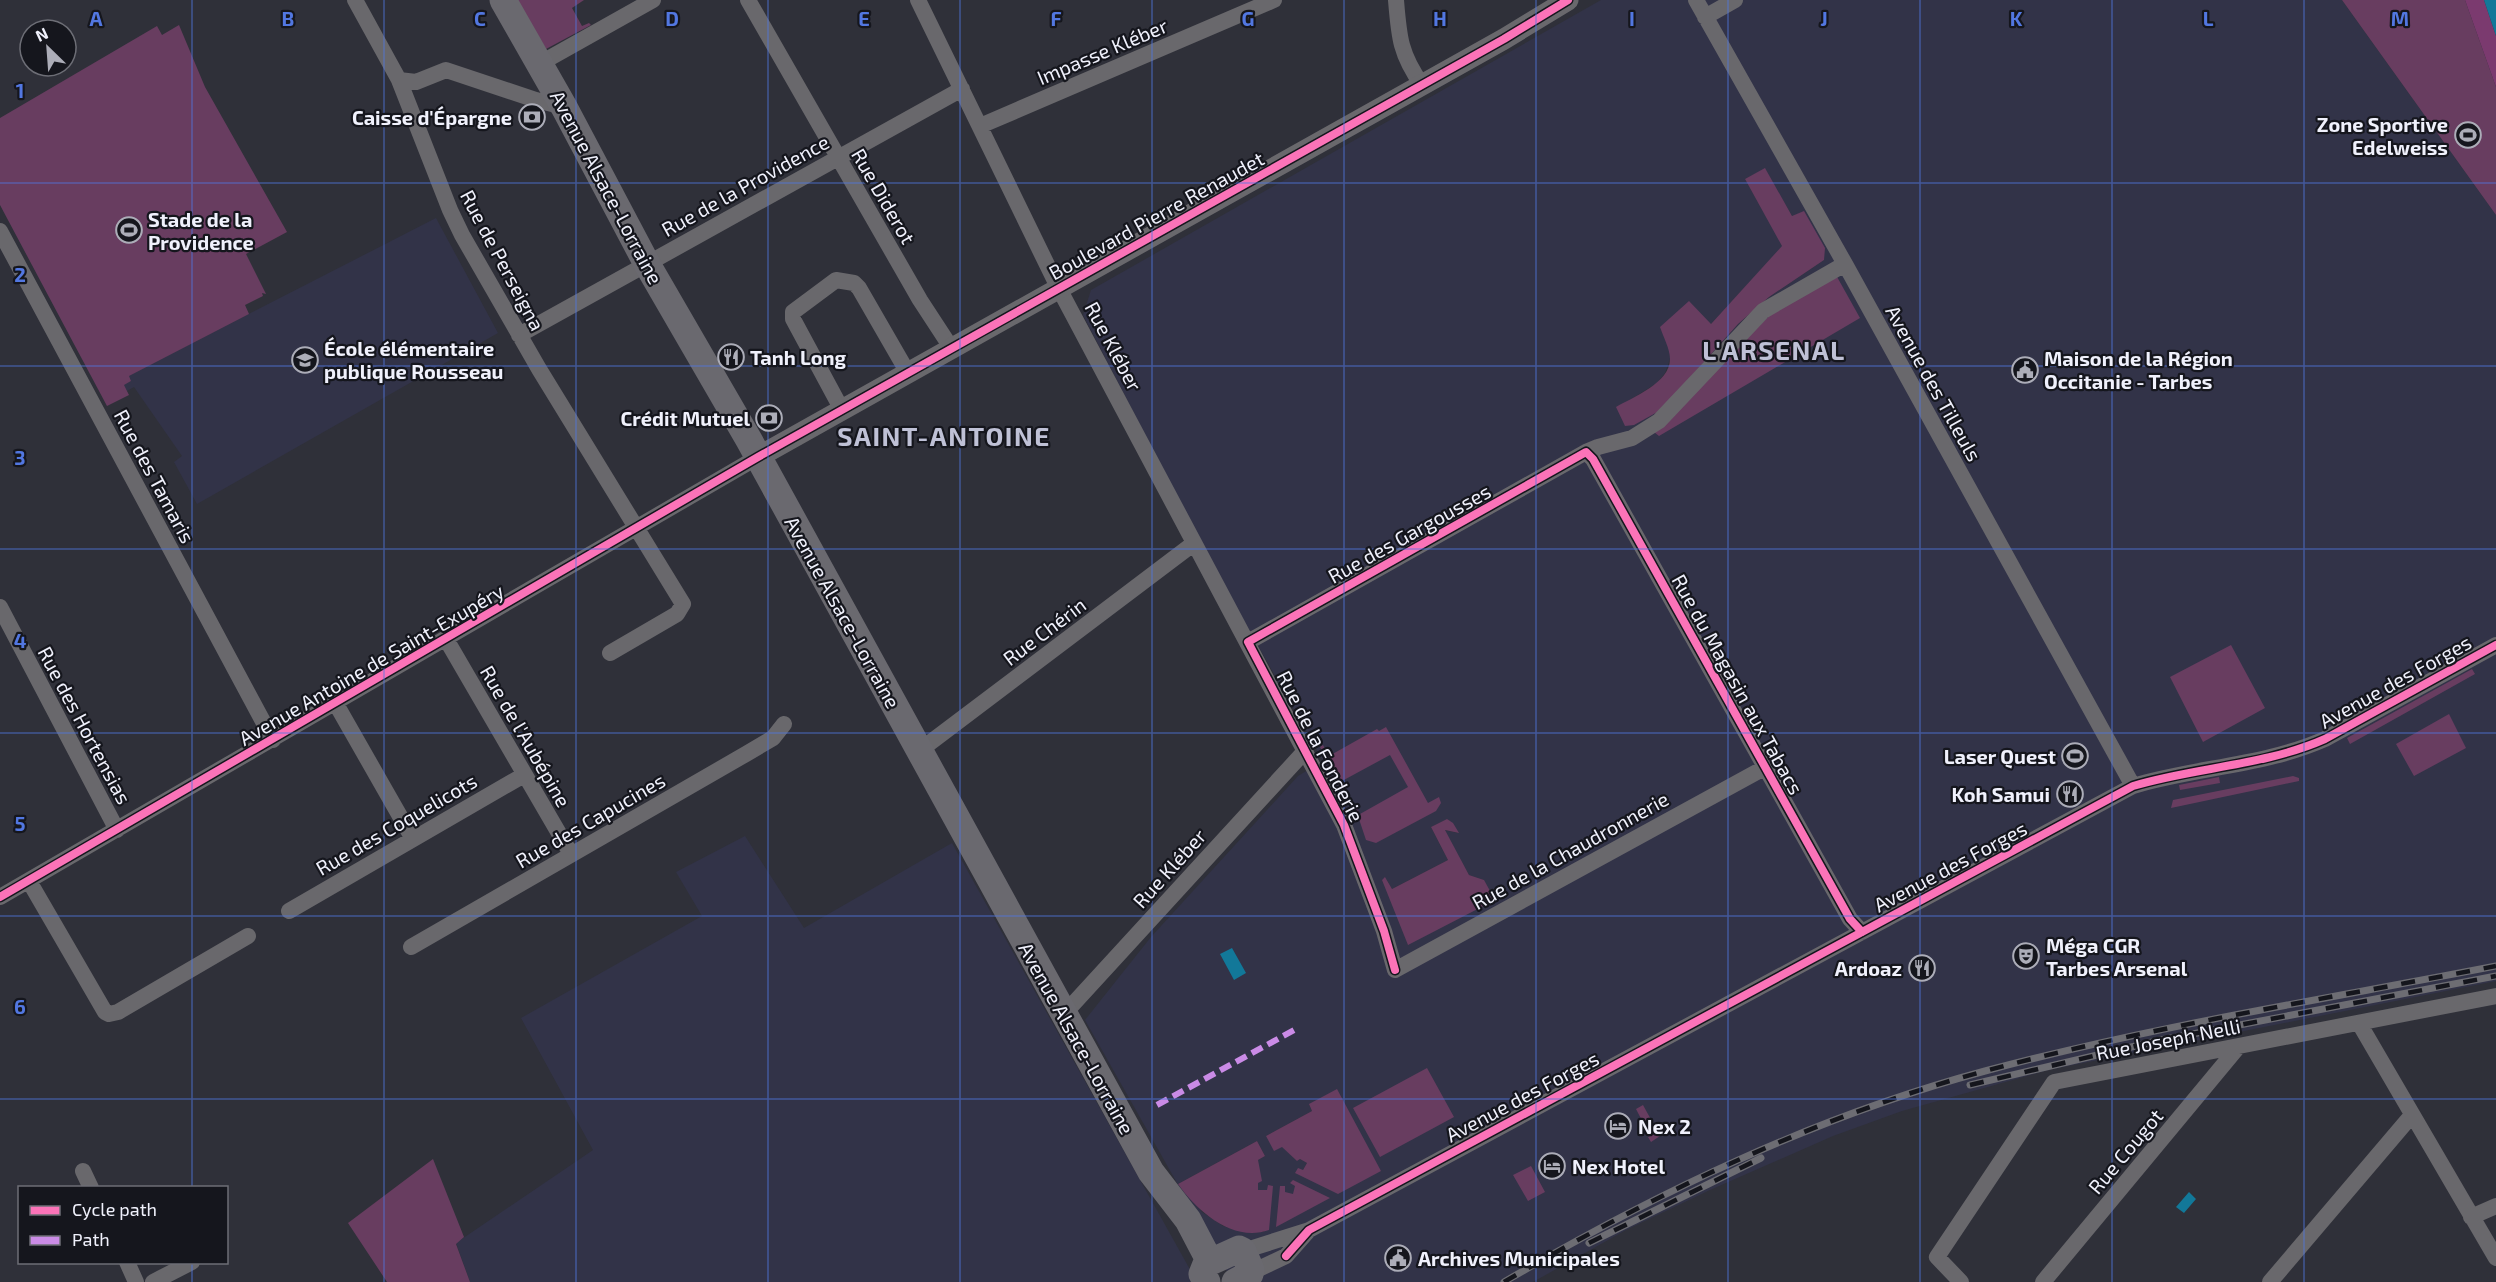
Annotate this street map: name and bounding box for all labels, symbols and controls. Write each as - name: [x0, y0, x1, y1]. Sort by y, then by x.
- text: A: [89, 6, 103, 30]
- text: B: [282, 6, 294, 30]
- text: C: [474, 6, 486, 30]
- text: D: [665, 6, 679, 30]
- text: E: [858, 6, 870, 30]
- text: F: [1050, 6, 1062, 30]
- text: G: [1242, 6, 1254, 30]
- text: H: [1433, 6, 1447, 30]
- text: I: [1629, 6, 1635, 30]
- text: J: [1820, 6, 1828, 30]
- text: K: [2010, 6, 2023, 30]
- text: L: [2203, 6, 2214, 30]
- text: M: [2391, 6, 2409, 30]
- street label: Impasse Kléber: [1033, 13, 1171, 89]
- north arrow: [18, 18, 78, 78]
- text: N: [32, 23, 51, 45]
- text: 1: [16, 78, 24, 102]
- street label: Avenue Alsace-Lorraine: [546, 86, 668, 288]
- bank icon: Caisse d'Épargne: [517, 102, 547, 132]
- place label: Caisse d'Épargne: [352, 105, 512, 129]
- place label: Zone Sportive Edelweiss: [2317, 112, 2448, 159]
- sports icon: Zone Sportive Edelweiss: [2453, 120, 2483, 150]
- street label: Rue de la Providence: [657, 129, 833, 241]
- street label: Rue Diderot: [847, 144, 921, 248]
- street label: Boulevard Pierre Renaudet: [1044, 146, 1268, 284]
- street label: Rue de Perseigna: [456, 186, 550, 334]
- place label: Stade de la Providence: [148, 207, 254, 254]
- sports icon: Stade de la Providence: [114, 215, 144, 245]
- text: 2: [14, 262, 26, 286]
- street label: Rue Kléber: [1080, 297, 1148, 395]
- street label: Avenue des Tilleuls: [1881, 301, 1987, 465]
- district label: L'ARSENAL: [1702, 334, 1846, 365]
- place label: École élémentaire publique Rousseau: [324, 336, 503, 383]
- restaurant icon: Tanh Long: [716, 342, 746, 372]
- school or university icon: École élémentaire publique Rousseau: [290, 345, 320, 375]
- place label: Tanh Long: [750, 345, 847, 369]
- place label: Maison de la Région Occitanie - Tarbes: [2044, 346, 2233, 393]
- public building icon: Maison de la Région Occitanie - Tarbes: [2010, 355, 2040, 385]
- bank icon: Crédit Mutuel: [754, 403, 784, 433]
- street label: Rue des Tamaris: [110, 405, 200, 547]
- place label: Crédit Mutuel: [621, 406, 750, 430]
- district label: SAINT-ANTOINE: [837, 420, 1051, 451]
- text: 3: [14, 445, 26, 469]
- street label: Rue des Gargousses: [1323, 478, 1495, 588]
- street label: Avenue Alsace-Lorraine: [780, 512, 906, 712]
- street label: Rue du Magasin aux Tabacs: [1667, 570, 1809, 798]
- street label: Avenue Antoine de Saint-Exupéry: [234, 578, 508, 750]
- street label: Rue Chérin: [998, 592, 1090, 670]
- text: 4: [14, 628, 27, 652]
- street label: Avenue des Forges: [2315, 629, 2475, 733]
- street label: Rue des Hortensias: [33, 642, 137, 808]
- street label: Rue de l'Aubépine: [476, 661, 576, 811]
- street label: Rue de la Fonderie: [1273, 666, 1369, 826]
- sports icon: Laser Quest: [2060, 741, 2090, 771]
- place label: Laser Quest: [1944, 744, 2056, 769]
- street label: Rue des Coquelicots: [311, 768, 481, 880]
- street label: Rue des Capucines: [511, 768, 669, 872]
- restaurant icon: Koh Samui: [2055, 779, 2085, 809]
- place label: Koh Samui: [1951, 782, 2050, 806]
- street label: Rue de la Chaudronnerie: [1468, 786, 1672, 914]
- text: 5: [14, 811, 26, 835]
- street label: Avenue des Forges: [1869, 815, 2031, 917]
- street label: Rue Kléber: [1127, 824, 1211, 912]
- place label: Méga CGR Tarbes Arsenal: [2046, 933, 2188, 980]
- street label: Avenue Alsace-Lorraine: [1014, 938, 1140, 1138]
- theatre icon: Méga CGR Tarbes Arsenal: [2011, 941, 2041, 971]
- restaurant icon: Ardoaz: [1907, 953, 1937, 983]
- place label: Ardoaz: [1835, 956, 1902, 980]
- text: 6: [14, 994, 26, 1018]
- street label: Rue Joseph Nelli: [2094, 1013, 2242, 1065]
- street label: Avenue des Forges: [1441, 1045, 1603, 1147]
- street label: Rue Cougot: [2083, 1103, 2168, 1198]
- hotel icon: Nex 2: [1603, 1111, 1633, 1141]
- place label: Nex 2: [1638, 1114, 1691, 1138]
- hotel icon: Nex Hotel: [1537, 1151, 1567, 1181]
- place label: Nex Hotel: [1572, 1154, 1665, 1178]
- legend: [18, 1186, 228, 1264]
- text: Cycle path: [72, 1198, 157, 1220]
- text: Path: [72, 1228, 110, 1250]
- public building icon: Archives Municipales: [1383, 1243, 1413, 1273]
- place label: Archives Municipales: [1418, 1246, 1620, 1270]

